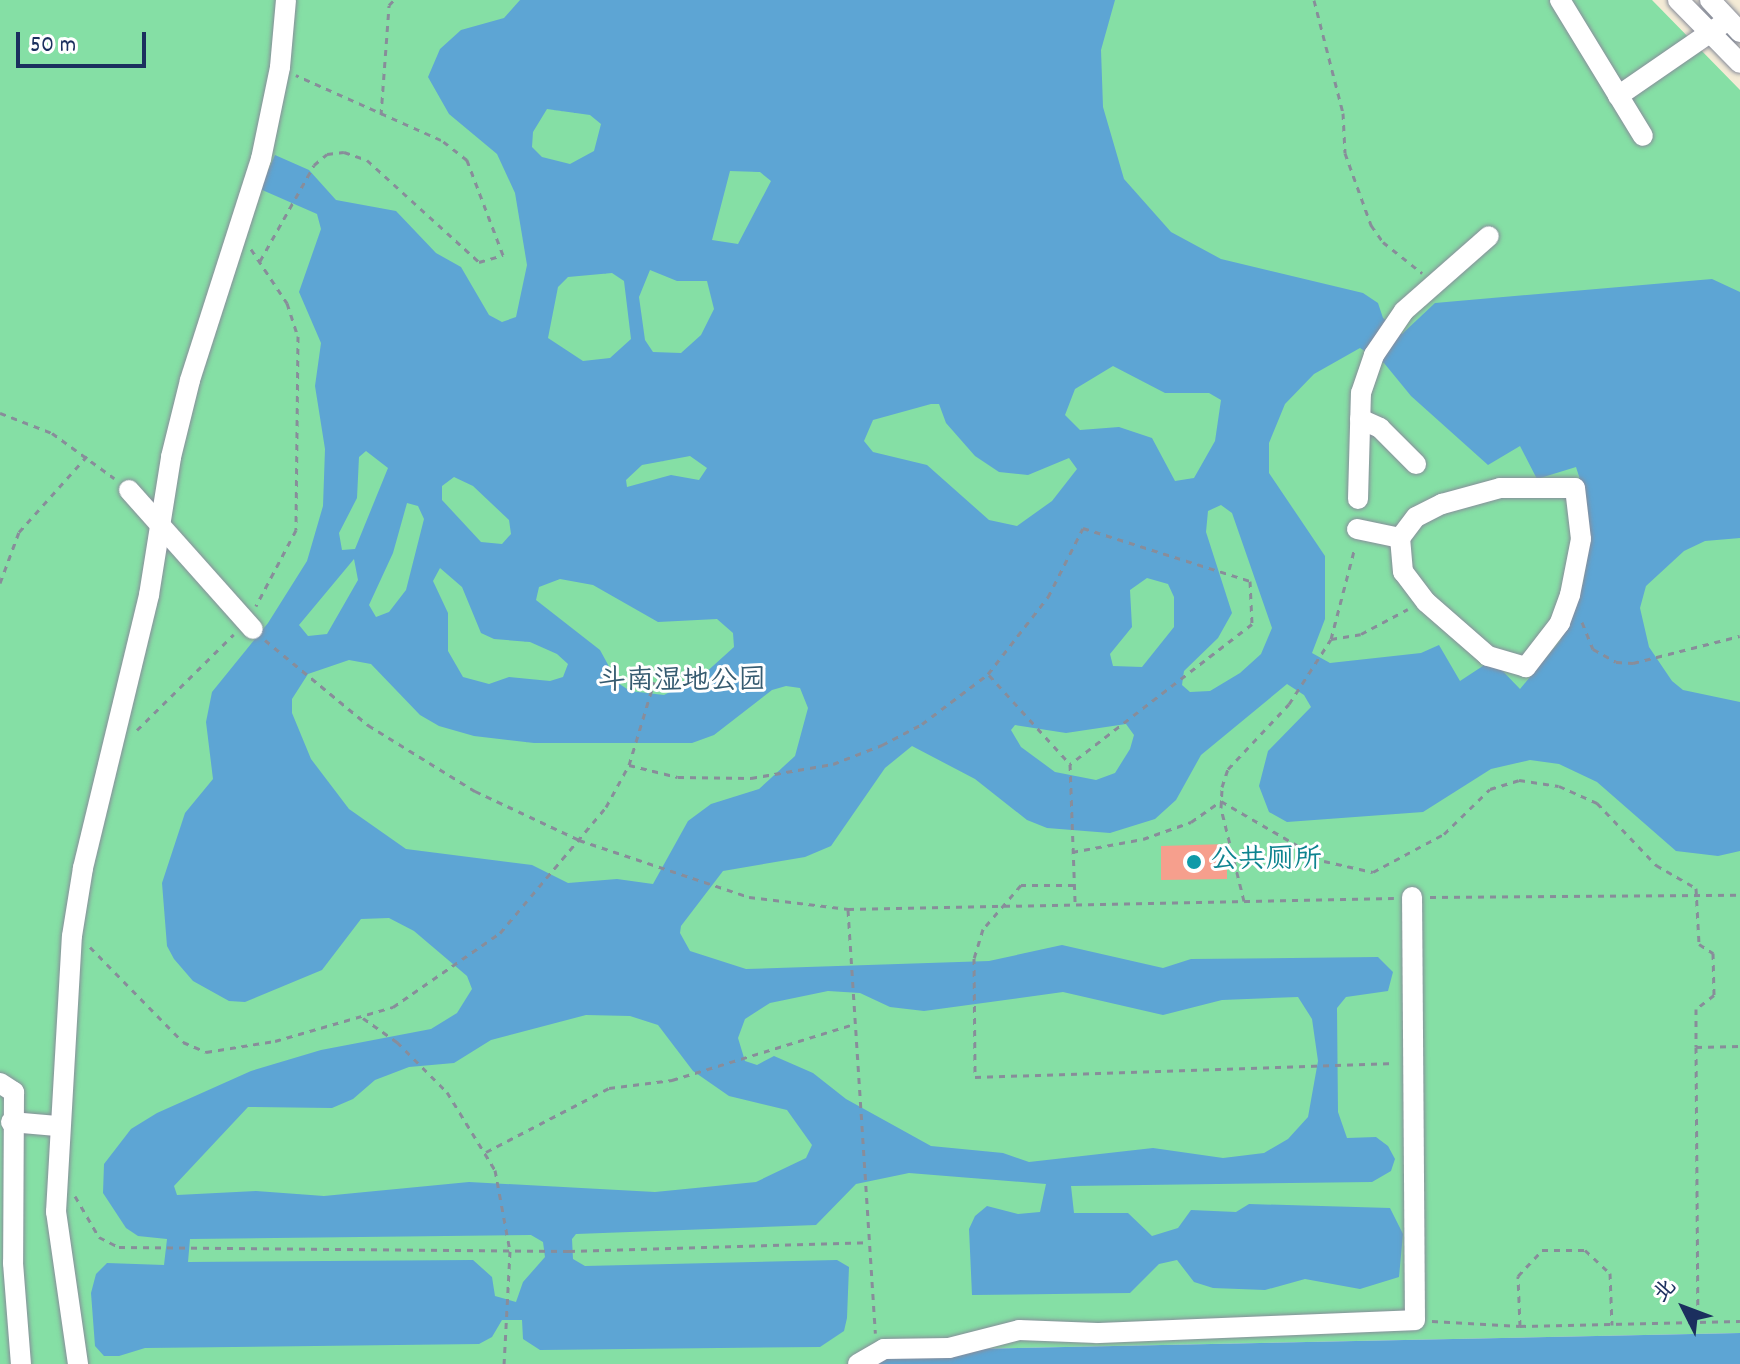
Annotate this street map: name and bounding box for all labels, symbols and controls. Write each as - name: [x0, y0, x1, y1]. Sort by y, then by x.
- scale bar: [20, 16, 150, 66]
- text: 50 m: [30, 29, 76, 63]
- park label: 斗南湿地公园: [598, 666, 766, 700]
- place label: 公共厕所: [1210, 845, 1322, 879]
- marker: 公共厕所: [1185, 853, 1203, 871]
- north arrow: [1644, 1268, 1724, 1348]
- text: 北: [1647, 1273, 1685, 1310]

